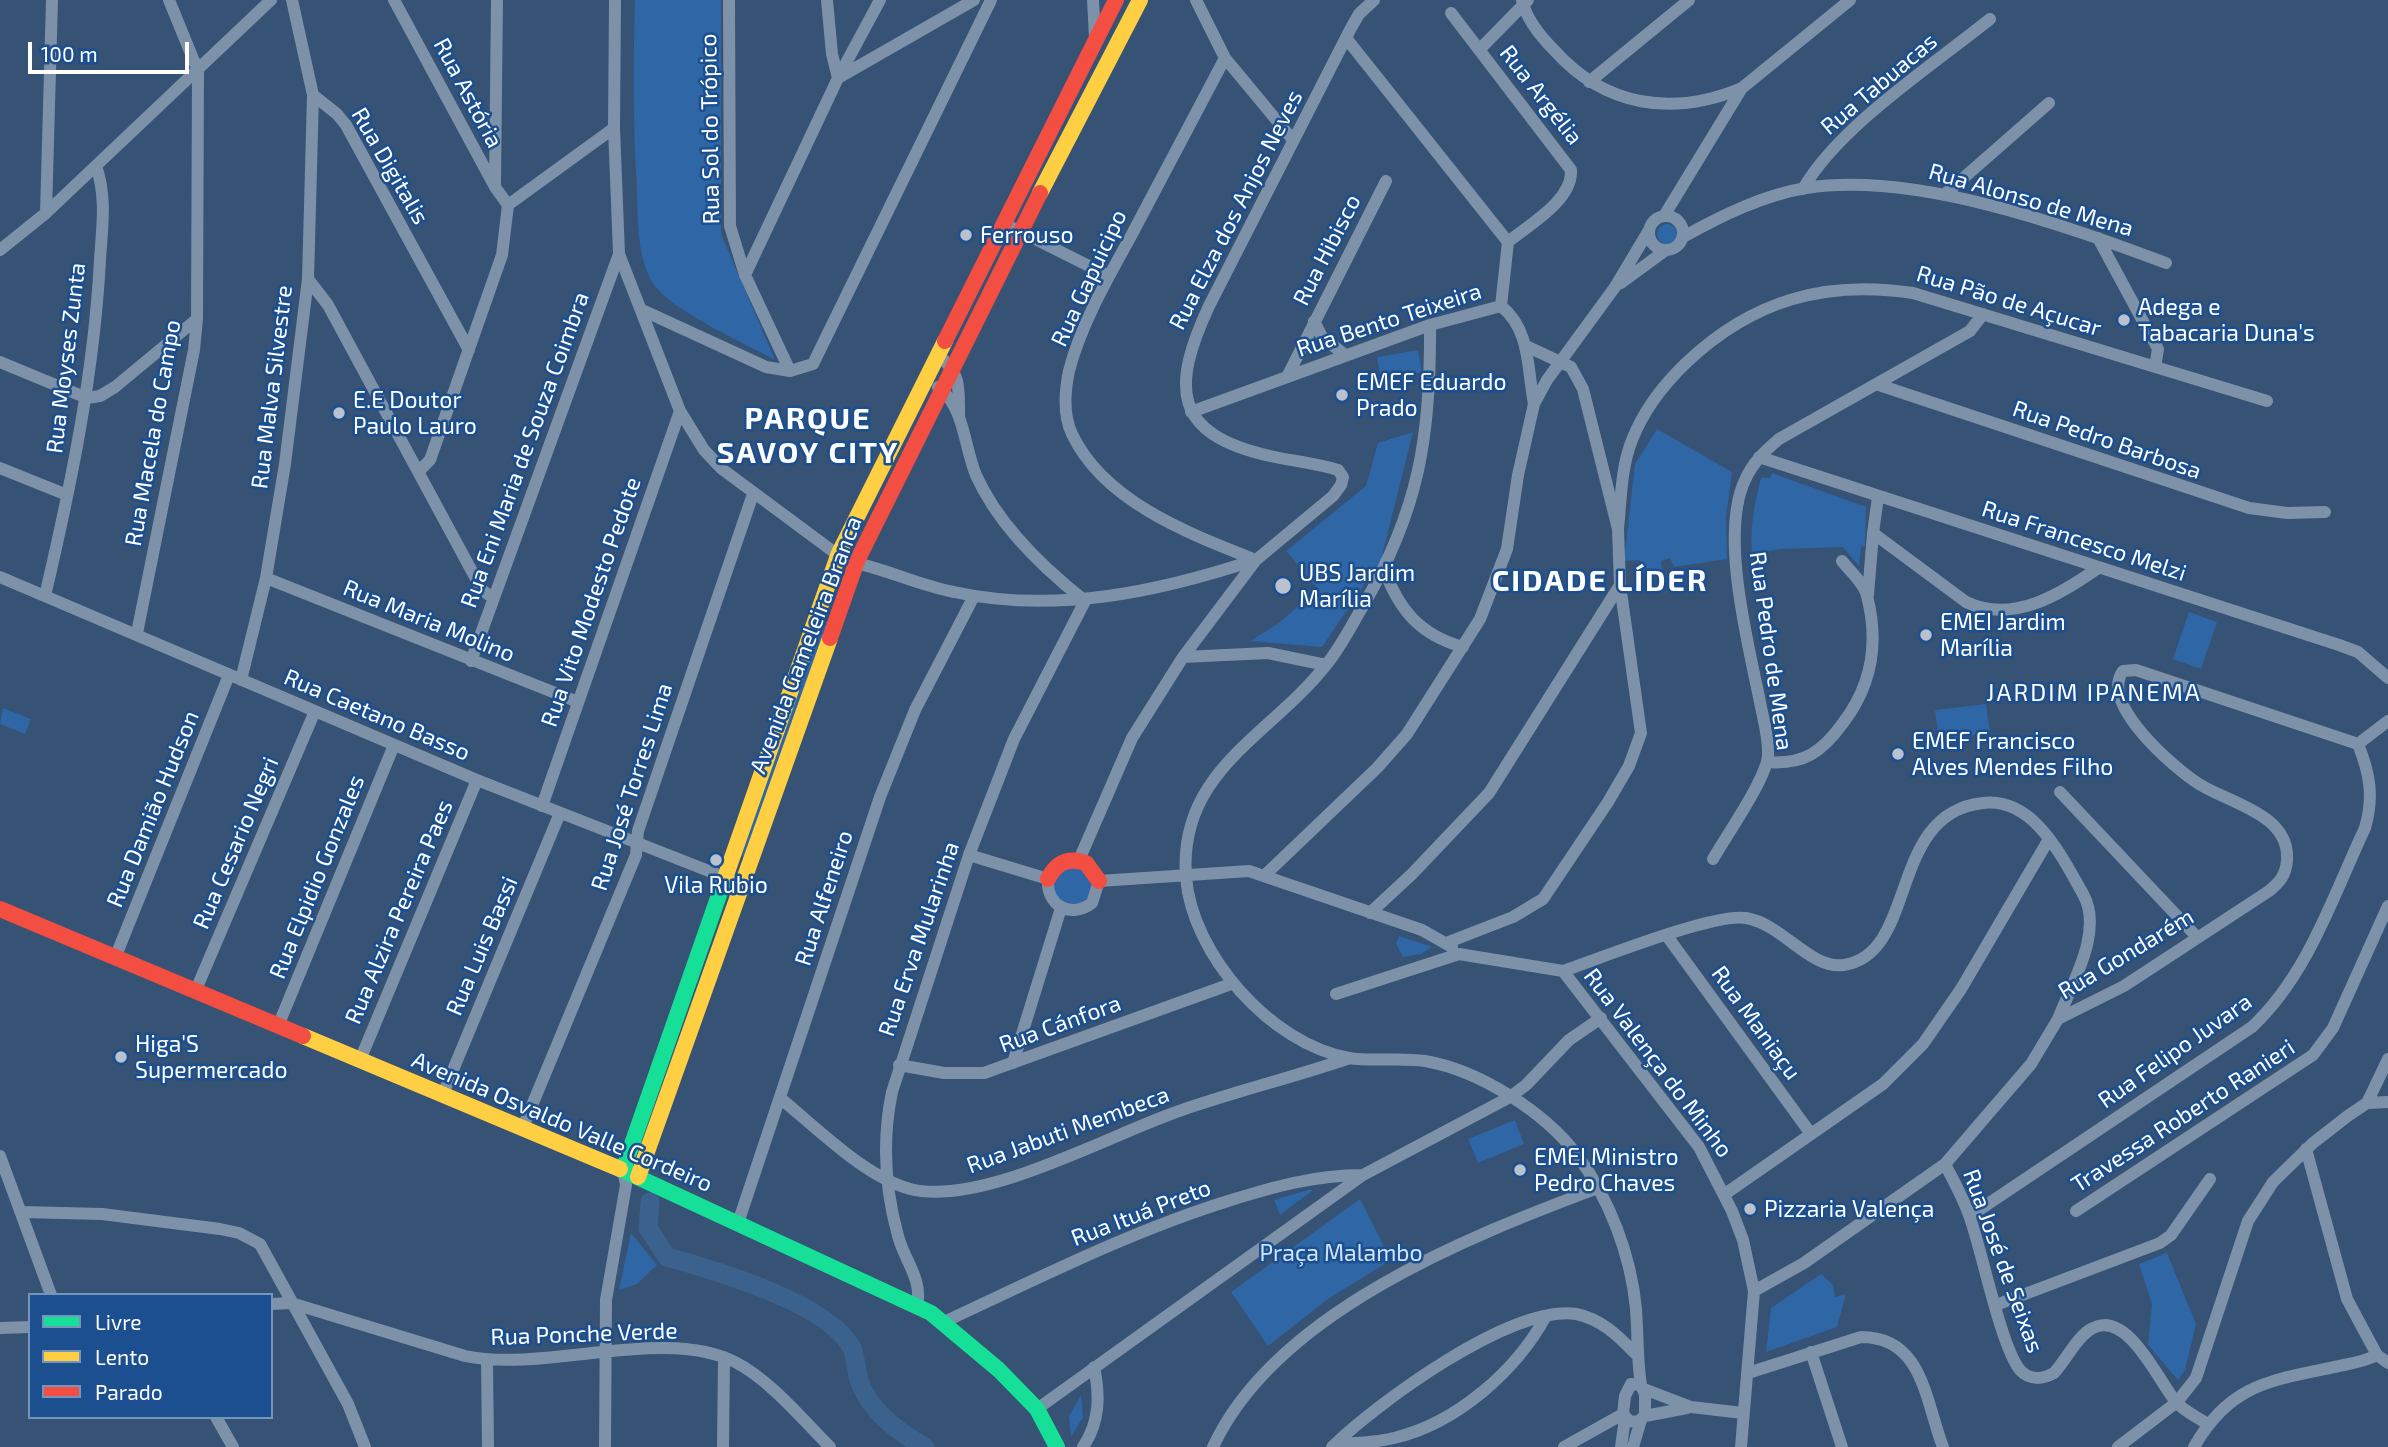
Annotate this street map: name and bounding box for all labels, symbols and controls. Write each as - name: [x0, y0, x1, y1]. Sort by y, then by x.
- street label: Rua Tabuacas: [1815, 27, 1943, 141]
- scale bar: [32, 28, 192, 72]
- street label: Rua Astória: [428, 33, 508, 153]
- street label: Rua Sol do Trópico: [695, 33, 725, 225]
- street label: Rua Argélia: [1494, 40, 1588, 150]
- text: 100 m: [41, 41, 98, 66]
- street label: Rua Elza dos Anjos Neves: [1164, 86, 1308, 334]
- street label: Rua Digitalis: [345, 103, 435, 229]
- street label: Rua Alonso de Mena: [1925, 158, 2137, 242]
- street label: Rua Hibisco: [1287, 190, 1367, 310]
- street label: Rua Gapuicipo: [1045, 205, 1133, 351]
- place label: Ferrouso: [980, 221, 1073, 249]
- marker: Ferrouso: [958, 227, 974, 243]
- street label: Rua Pão de Açucar: [1913, 260, 2105, 342]
- street label: Rua Moyses Zunta: [41, 261, 91, 455]
- street label: Rua Bento Teixeira: [1293, 277, 1485, 363]
- street label: Rua Malva Silvestre: [246, 284, 298, 490]
- street label: Rua Eni Maria de Souza Coimbra: [455, 288, 595, 612]
- place label: Adega e Tabacaria Duna's: [2138, 293, 2315, 347]
- marker: Adega e Tabacaria Duna's: [2116, 312, 2132, 328]
- street label: Rua Macela do Campo: [119, 318, 187, 548]
- place label: EMEF Eduardo Prado: [1356, 368, 1506, 422]
- place label: E.E Doutor Paulo Lauro: [353, 386, 477, 440]
- marker: EMEF Eduardo Prado: [1334, 387, 1350, 403]
- street label: Rua Pedro Barbosa: [2009, 395, 2205, 485]
- district label: PARQUE SAVOY CITY: [718, 401, 898, 471]
- marker: E.E Doutor Paulo Lauro: [331, 405, 347, 421]
- street label: Rua Vito Modesto Pedote: [535, 474, 647, 730]
- street label: Rua Francesco Melzi: [1978, 495, 2190, 587]
- street label: Avenida Gameleira Branca: [744, 513, 868, 777]
- street label: Rua Pedro de Mena: [1743, 550, 1799, 752]
- place label: UBS Jardim Marília: [1299, 559, 1415, 613]
- district label: CIDADE LÍDER: [1493, 563, 1707, 599]
- street label: Rua Maria Molino: [339, 574, 519, 668]
- marker: UBS Jardim Marília: [1273, 576, 1293, 596]
- place label: EMEI Jardim Marília: [1940, 608, 2066, 662]
- marker: EMEI Jardim Marília: [1918, 627, 1934, 643]
- street label: Rua Caetano Basso: [280, 663, 474, 767]
- district label: JARDIM IPANEMA: [1988, 679, 2200, 707]
- street label: Rua José Torres Lima: [585, 680, 679, 894]
- street label: Rua Damião Hudson: [101, 707, 205, 911]
- place label: EMEF Francisco Alves Mendes Filho: [1912, 727, 2113, 781]
- marker: EMEF Francisco Alves Mendes Filho: [1890, 746, 1906, 762]
- street label: Rua Cesario Negri: [187, 753, 285, 933]
- street label: Rua Elpidio Gonzales: [264, 771, 370, 983]
- street label: Rua Alzira Pereira Paes: [339, 796, 459, 1028]
- street label: Rua Alfeneiro: [789, 827, 859, 969]
- street label: Rua Erva Mularinha: [873, 838, 965, 1040]
- marker: Vila Rubio: [708, 852, 724, 868]
- place label: Vila Rubio: [664, 871, 768, 899]
- street label: Rua Luis Bassi: [440, 872, 524, 1020]
- street label: Rua Gondarém: [2053, 903, 2199, 1005]
- street label: Rua Maniaçu: [1705, 961, 1807, 1085]
- street label: Rua Valença do Minho: [1578, 963, 1738, 1163]
- street label: Rua Felipo Juvara: [2093, 988, 2257, 1114]
- street label: Rua Cánfora: [995, 989, 1125, 1059]
- place label: Higa'S Supermercado: [135, 1030, 287, 1084]
- street label: Travessa Roberto Ranieri: [2066, 1033, 2300, 1199]
- street label: Avenida Osvaldo Valle Cordeiro: [408, 1046, 716, 1198]
- marker: Higa'S Supermercado: [113, 1049, 129, 1065]
- street label: Rua Jabuti Membeca: [963, 1081, 1173, 1179]
- place label: EMEI Ministro Pedro Chaves: [1534, 1143, 1678, 1197]
- marker: EMEI Ministro Pedro Chaves: [1512, 1162, 1528, 1178]
- street label: Rua José de Seixas: [1957, 1166, 2049, 1356]
- street label: Rua Ituá Preto: [1067, 1174, 1215, 1252]
- place label: Pizzaria Valença: [1764, 1195, 1934, 1223]
- marker: Pizzaria Valença: [1742, 1201, 1758, 1217]
- park label: Praça Malambo: [1259, 1239, 1423, 1267]
- legend: [28, 1293, 273, 1419]
- text: Livre: [95, 1309, 142, 1334]
- street label: Rua Ponche Verde: [490, 1317, 678, 1351]
- text: Lento: [95, 1344, 149, 1369]
- text: Parado: [95, 1379, 163, 1404]

